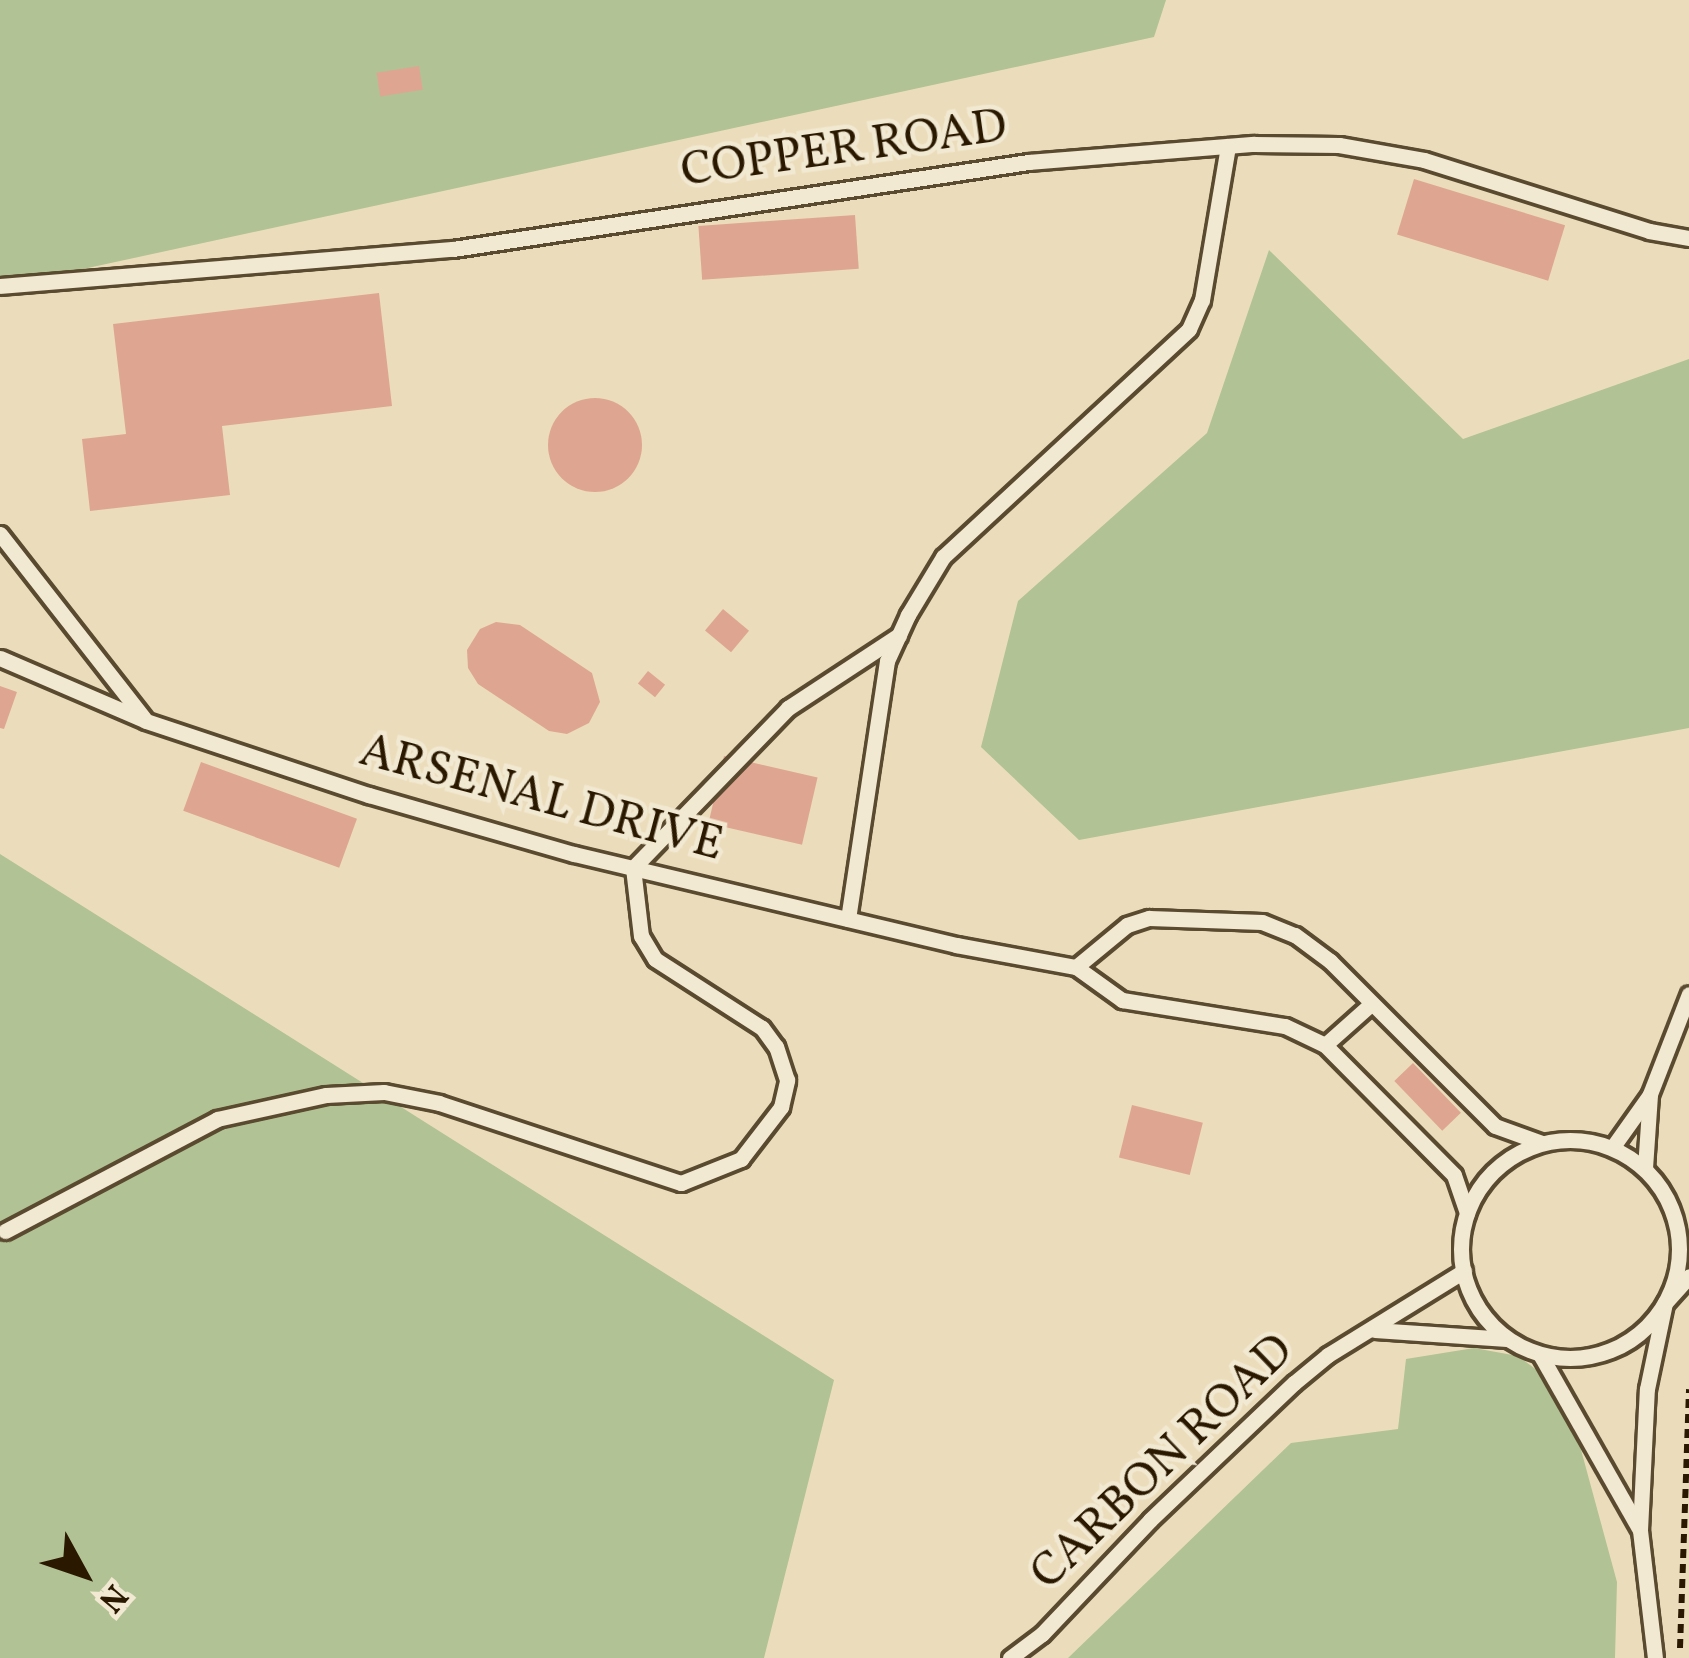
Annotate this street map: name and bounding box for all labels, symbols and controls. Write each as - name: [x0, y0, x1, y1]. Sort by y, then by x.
- street label: COPPER ROAD: [677, 99, 1011, 201]
- street label: ARSENAL DRIVE: [353, 723, 729, 875]
- street label: CARBON ROAD: [1020, 1323, 1306, 1603]
- north arrow: [24, 1514, 144, 1634]
- text: N: [86, 1573, 137, 1621]

